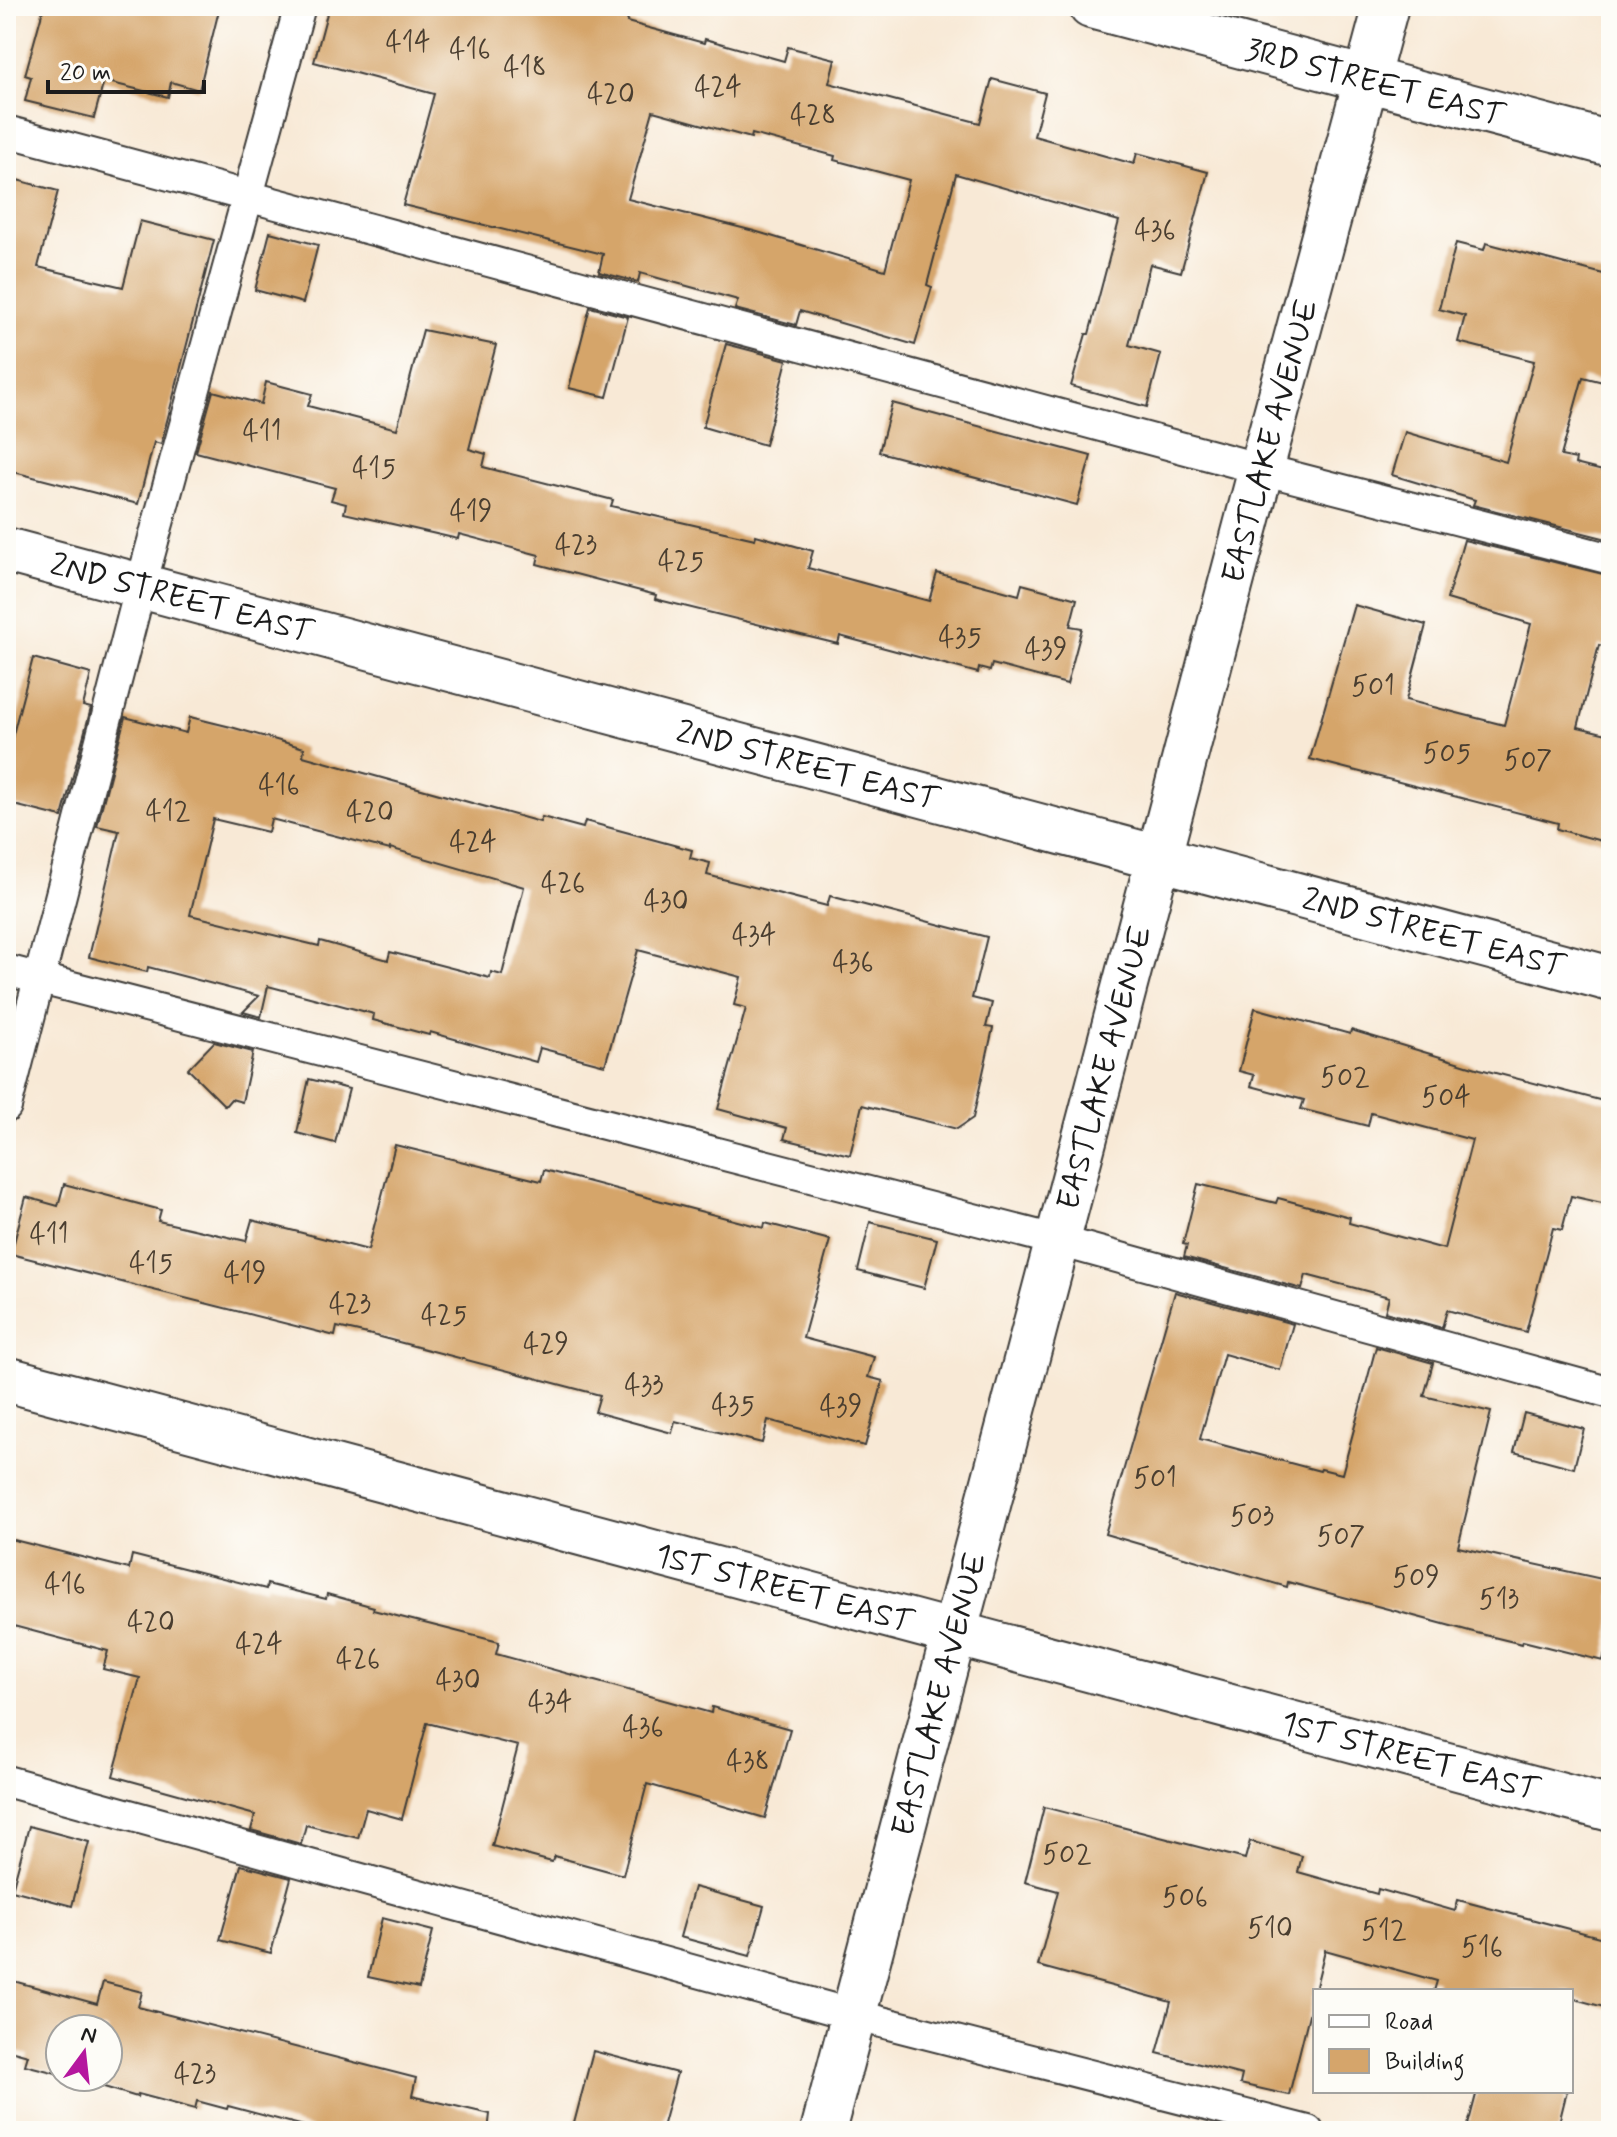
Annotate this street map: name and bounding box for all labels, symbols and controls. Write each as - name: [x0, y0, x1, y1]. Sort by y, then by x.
- house number: 414: [386, 25, 430, 62]
- street label: 3RD STREET EAST: [1241, 29, 1510, 138]
- house number: 416: [449, 32, 491, 69]
- scale bar: [48, 44, 204, 94]
- house number: 418: [503, 50, 547, 87]
- text: 20 m: [60, 58, 111, 89]
- house number: 424: [694, 70, 742, 107]
- house number: 420: [587, 77, 635, 114]
- house number: 428: [790, 98, 836, 135]
- house number: 436: [1134, 213, 1176, 250]
- street label: EASTLAKE AVENUE: [1213, 295, 1329, 588]
- house number: 411: [242, 414, 282, 451]
- house number: 415: [352, 451, 396, 488]
- house number: 419: [449, 494, 493, 531]
- house number: 423: [555, 528, 597, 565]
- street label: 2ND STREET EAST: [45, 544, 318, 654]
- house number: 425: [658, 544, 704, 581]
- house number: 435: [938, 620, 982, 657]
- house number: 439: [1025, 632, 1067, 669]
- house number: 501: [1351, 669, 1395, 706]
- street label: 2ND STREET EAST: [671, 711, 944, 822]
- house number: 505: [1423, 736, 1471, 773]
- house number: 507: [1504, 743, 1552, 780]
- house number: 416: [258, 768, 300, 805]
- house number: 412: [145, 794, 191, 831]
- house number: 420: [346, 795, 394, 832]
- house number: 424: [449, 825, 497, 862]
- house number: 426: [541, 866, 585, 903]
- street label: 2ND STREET EAST: [1297, 878, 1570, 989]
- house number: 430: [644, 884, 688, 921]
- house number: 434: [732, 918, 776, 955]
- street label: EASTLAKE AVENUE: [1048, 921, 1163, 1214]
- house number: 436: [832, 945, 874, 982]
- house number: 502: [1320, 1060, 1370, 1097]
- house number: 504: [1421, 1080, 1471, 1117]
- house number: 411: [29, 1217, 69, 1254]
- house number: 415: [129, 1246, 173, 1283]
- house number: 419: [223, 1256, 267, 1293]
- house number: 423: [329, 1287, 371, 1324]
- house number: 425: [421, 1298, 467, 1335]
- house number: 429: [523, 1327, 569, 1364]
- house number: 433: [624, 1368, 664, 1405]
- house number: 435: [711, 1388, 755, 1425]
- house number: 439: [820, 1389, 862, 1426]
- house number: 501: [1133, 1461, 1177, 1498]
- house number: 503: [1230, 1499, 1274, 1536]
- house number: 507: [1317, 1519, 1365, 1556]
- street label: 1ST STREET EAST: [650, 1535, 919, 1644]
- street label: EASTLAKE AVENUE: [883, 1548, 998, 1841]
- house number: 509: [1392, 1560, 1440, 1597]
- house number: 416: [44, 1567, 86, 1604]
- house number: 513: [1479, 1582, 1519, 1619]
- house number: 420: [127, 1605, 175, 1642]
- house number: 424: [235, 1627, 283, 1664]
- house number: 426: [336, 1642, 380, 1679]
- house number: 430: [436, 1663, 480, 1700]
- house number: 434: [528, 1685, 572, 1722]
- street label: 1ST STREET EAST: [1276, 1703, 1545, 1812]
- house number: 436: [622, 1710, 664, 1747]
- house number: 438: [726, 1744, 770, 1781]
- house number: 502: [1042, 1837, 1092, 1874]
- house number: 506: [1162, 1880, 1208, 1917]
- house number: 510: [1247, 1911, 1293, 1948]
- house number: 512: [1361, 1913, 1407, 1950]
- house number: 516: [1461, 1930, 1503, 1967]
- legend: [1313, 1989, 1573, 2093]
- text: Road: [1385, 2007, 1433, 2038]
- north arrow: [44, 2013, 124, 2093]
- text: N: [78, 2020, 99, 2051]
- text: Building: [1385, 2047, 1465, 2081]
- house number: 423: [174, 2057, 216, 2094]

